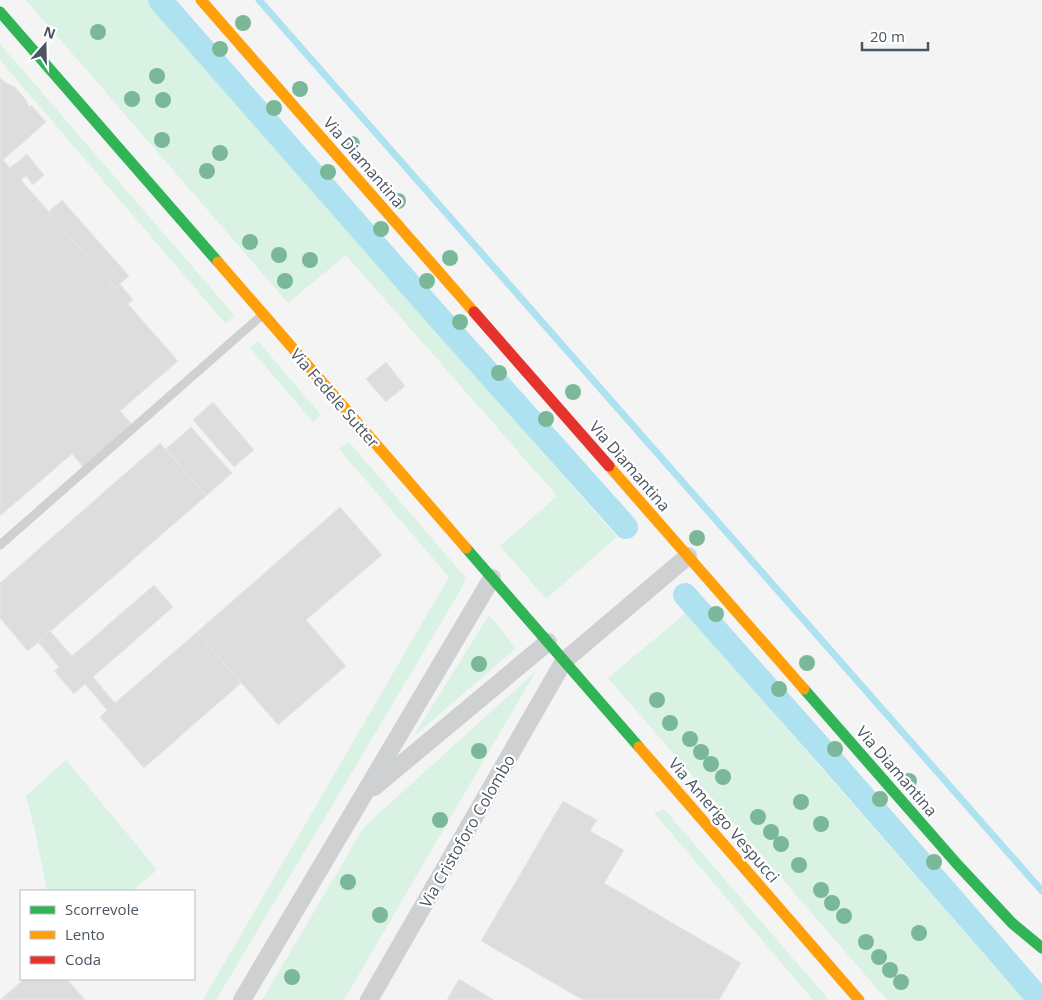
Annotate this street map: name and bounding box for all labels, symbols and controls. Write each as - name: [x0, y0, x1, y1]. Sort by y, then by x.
- north arrow: [20, 20, 70, 70]
- scale bar: [862, 20, 928, 52]
- text: N: [41, 21, 58, 43]
- text: 20 m: [870, 26, 905, 46]
- street label: Via Diamantina: [319, 112, 409, 212]
- street label: Via Fedele Sutter: [286, 343, 385, 453]
- street label: Via Diamantina: [585, 416, 675, 516]
- street label: Via Diamantina: [852, 721, 942, 821]
- street label: Via Cristoforo Colombo: [414, 751, 520, 911]
- street label: Via Amerigo Vespucci: [664, 753, 784, 887]
- legend: [20, 890, 195, 980]
- text: Scorrevole: [65, 899, 139, 919]
- text: Lento: [65, 924, 105, 944]
- text: Coda: [65, 949, 101, 969]

